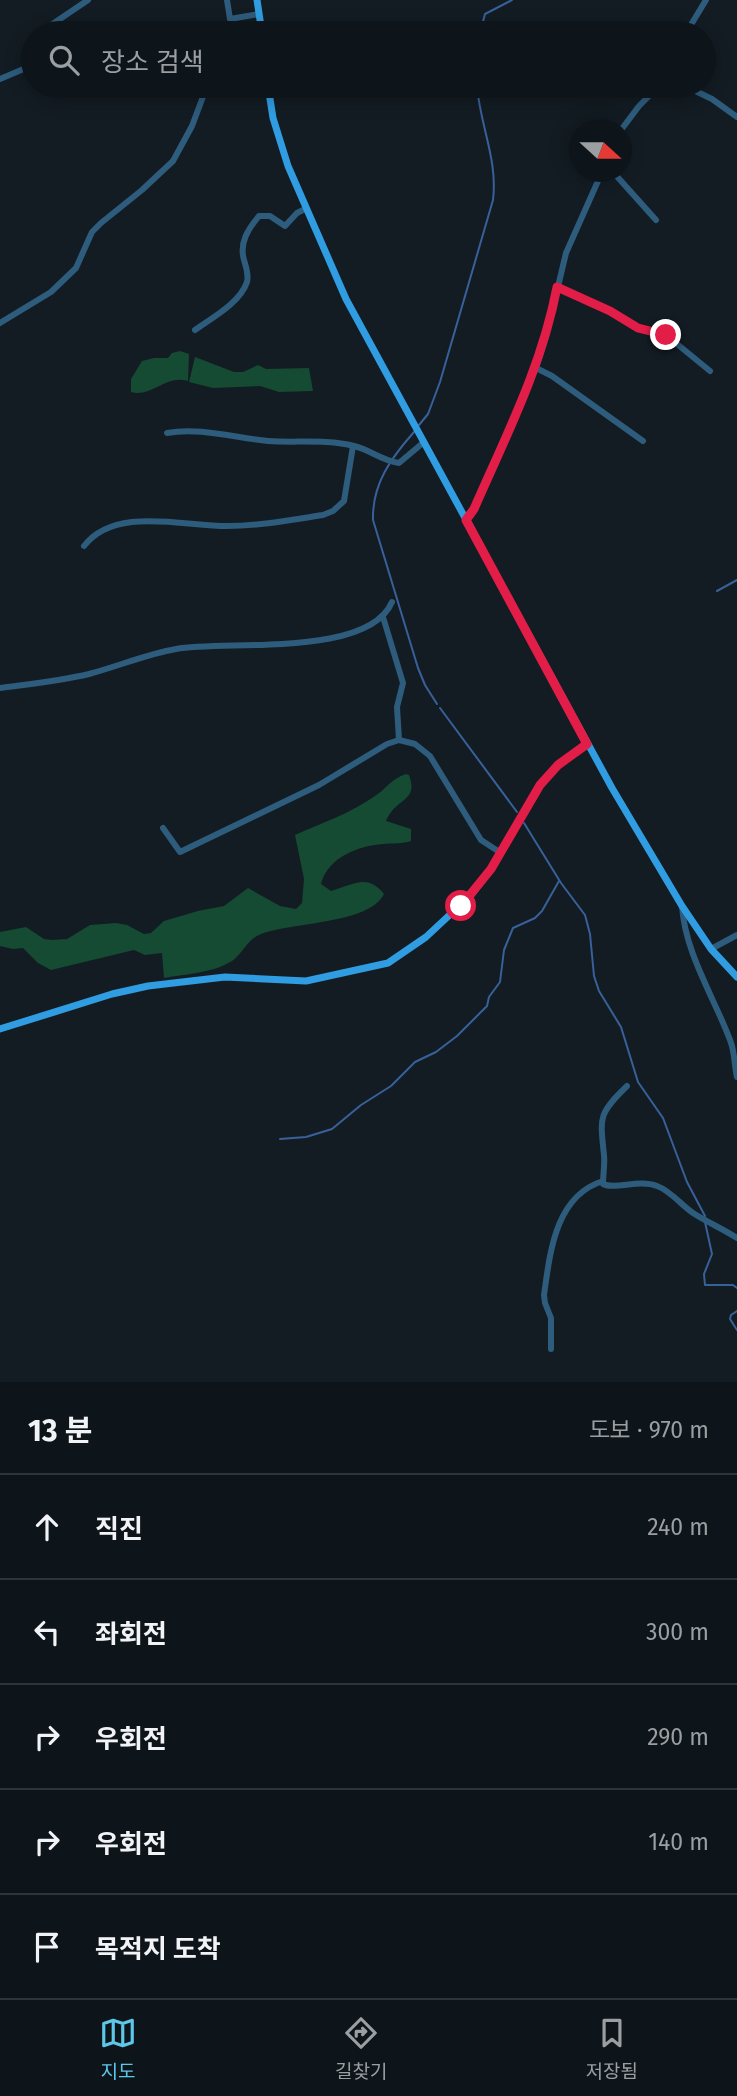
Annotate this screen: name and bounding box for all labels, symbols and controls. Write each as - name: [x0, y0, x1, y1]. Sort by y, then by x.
- search box: [21, 21, 716, 98]
- icon: search: [45, 41, 83, 79]
- text: 장소 검색: [101, 47, 204, 78]
- north arrow: [569, 119, 632, 182]
- route end: [650, 319, 681, 350]
- route start: [445, 890, 476, 921]
- text: 13 분: [28, 1413, 92, 1449]
- text: 도보 · 970 m: [589, 1416, 709, 1444]
- icon: ahead: [28, 1508, 66, 1546]
- text: 240 m: [647, 1513, 709, 1541]
- text: 직진: [95, 1514, 143, 1545]
- icon: left: [28, 1613, 66, 1651]
- text: 300 m: [646, 1618, 709, 1646]
- text: 좌회전: [95, 1619, 167, 1650]
- icon: right: [28, 1718, 66, 1756]
- text: 290 m: [647, 1723, 709, 1751]
- text: 우회전: [95, 1724, 167, 1755]
- icon: right: [28, 1823, 66, 1861]
- text: 140 m: [648, 1828, 709, 1856]
- text: 우회전: [95, 1829, 167, 1860]
- icon: arrive: [28, 1928, 66, 1966]
- text: 목적지 도착: [95, 1934, 221, 1965]
- tab: 지도: [99, 2014, 137, 2083]
- tab: 길찾기: [335, 2014, 388, 2083]
- tab: 저장됨: [586, 2014, 638, 2083]

